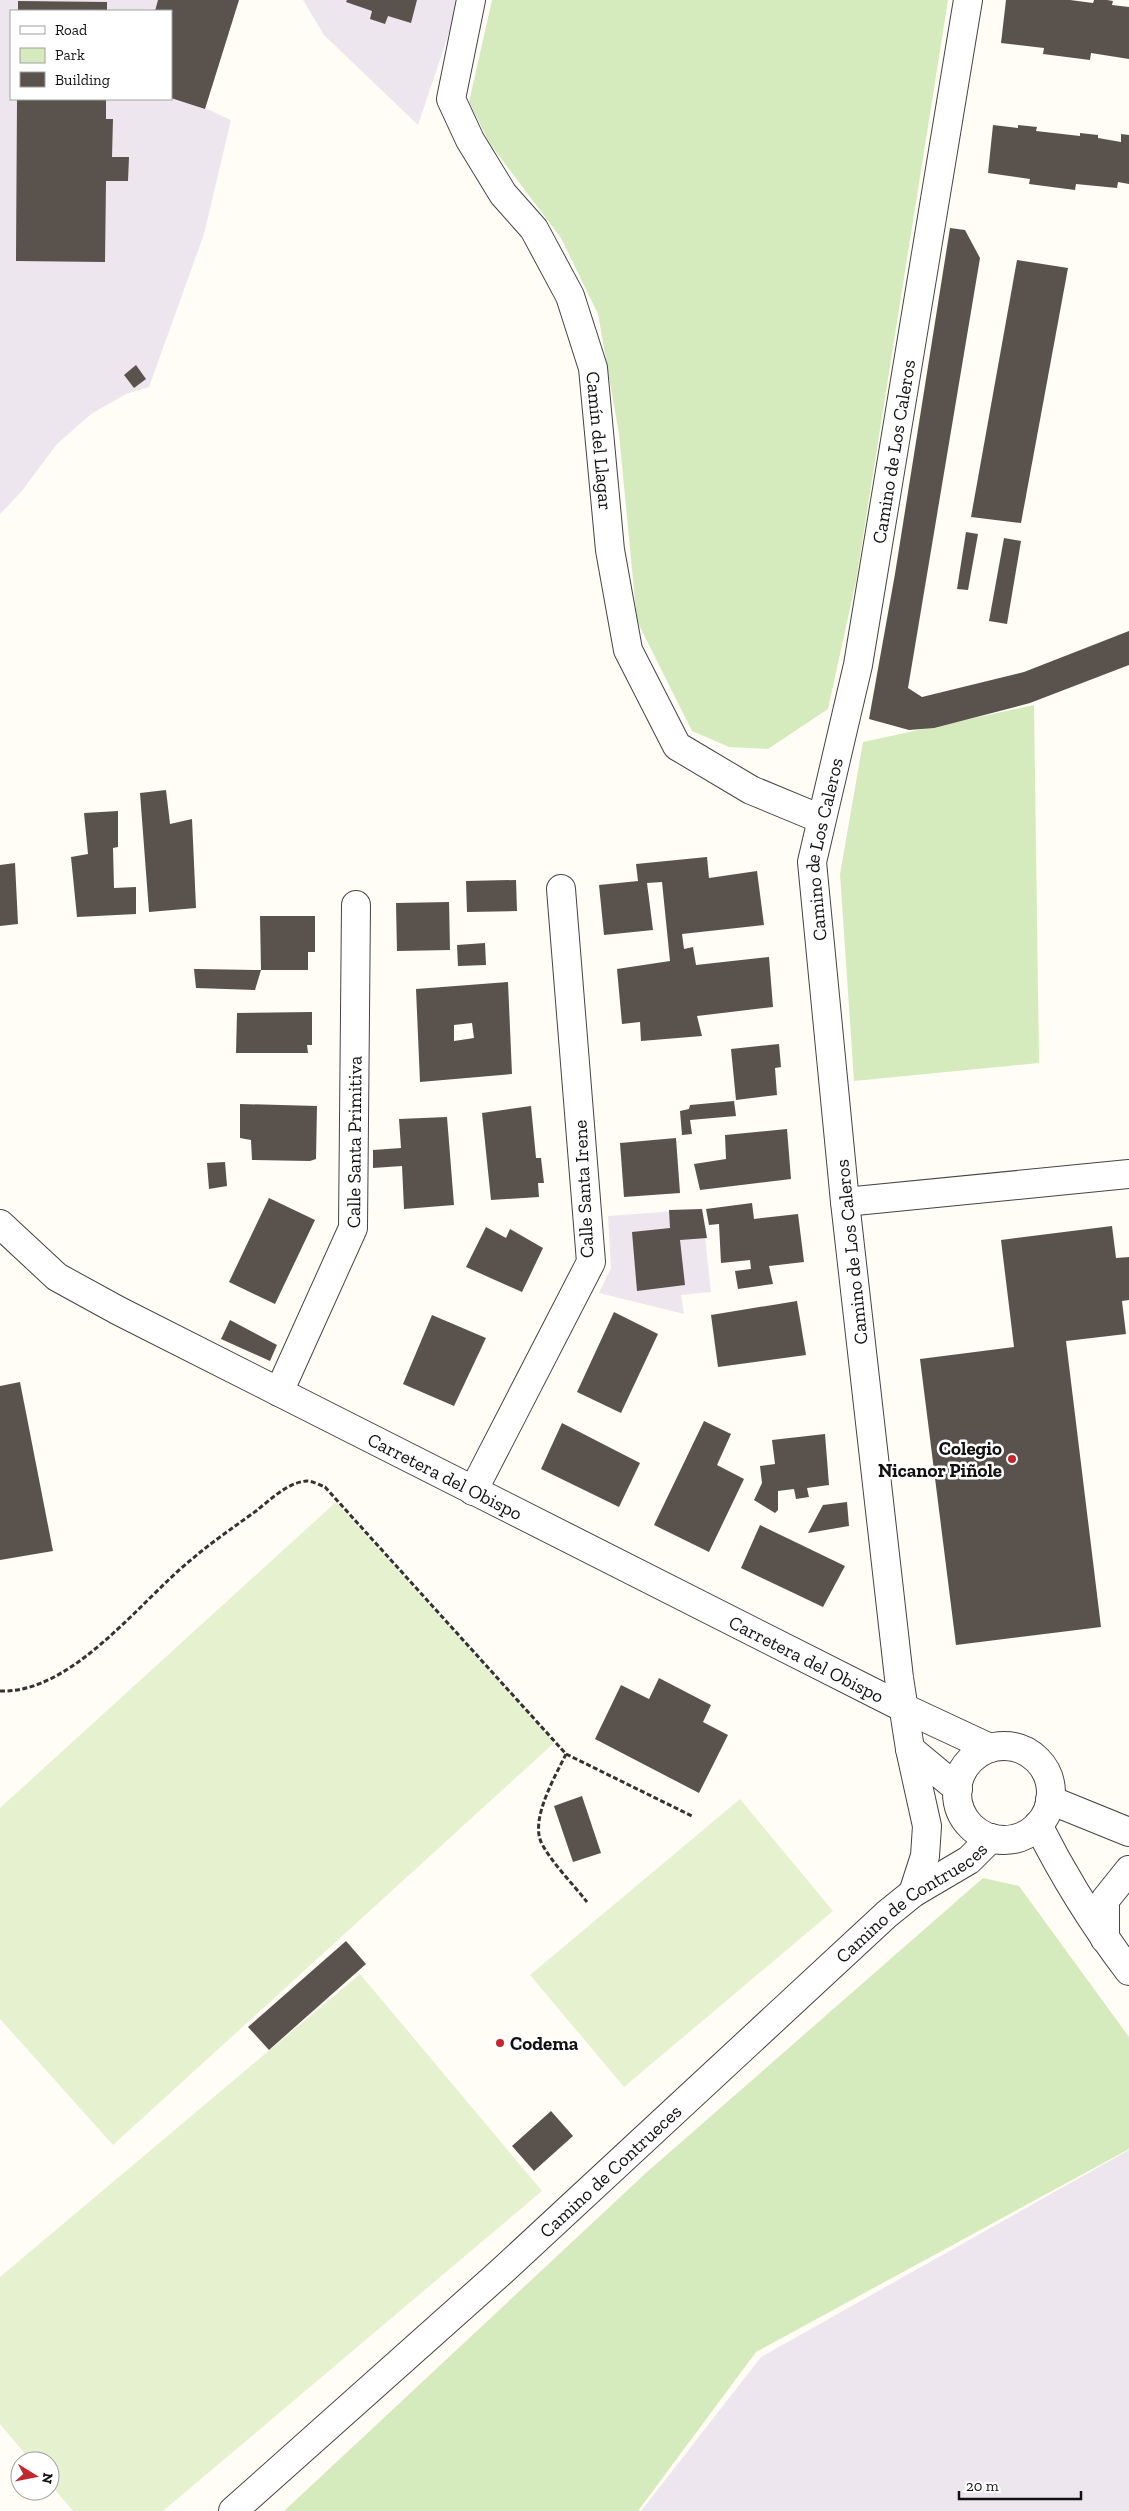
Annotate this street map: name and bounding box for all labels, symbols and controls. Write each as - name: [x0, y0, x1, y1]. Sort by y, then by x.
- legend: [10, 10, 172, 100]
- text: Road: [55, 21, 88, 39]
- text: Park: [55, 46, 85, 64]
- text: Building: [55, 71, 110, 89]
- street label: Camino de Los Caleros: [867, 358, 920, 545]
- street label: Camín del Llagar: [581, 370, 617, 511]
- street label: Camino de Los Caleros: [801, 756, 848, 942]
- street label: Calle Santa Primitiva: [342, 1056, 367, 1228]
- street label: Calle Santa Irene: [568, 1119, 599, 1259]
- street label: Camino de Los Caleros: [830, 1158, 873, 1346]
- street label: Carretera del Obispo: [364, 1428, 526, 1525]
- place label: Colegio Nicanor Piñole: [878, 1437, 1002, 1482]
- marker: Colegio Nicanor Piñole: [1006, 1453, 1018, 1465]
- street label: Carretera del Obispo: [725, 1610, 888, 1708]
- street label: Camino de Contrueces: [831, 1838, 992, 1968]
- place label: Codema: [510, 2032, 579, 2055]
- marker: Codema: [494, 2037, 506, 2049]
- street label: Camino de Contrueces: [535, 2100, 686, 2243]
- north arrow: [10, 2451, 60, 2501]
- scale bar: [959, 2468, 1082, 2500]
- text: N: [38, 2471, 57, 2485]
- text: 20 m: [966, 2477, 999, 2495]

